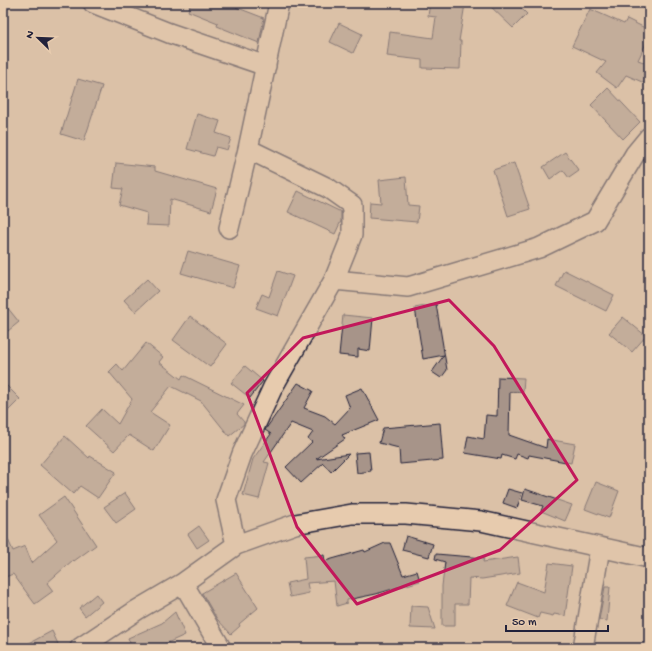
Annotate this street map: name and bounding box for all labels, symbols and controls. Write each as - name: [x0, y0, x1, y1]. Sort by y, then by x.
- north arrow: [18, 18, 58, 58]
- text: N: [24, 29, 38, 41]
- scale bar: [506, 607, 608, 633]
- text: 50 m: [512, 616, 537, 630]

